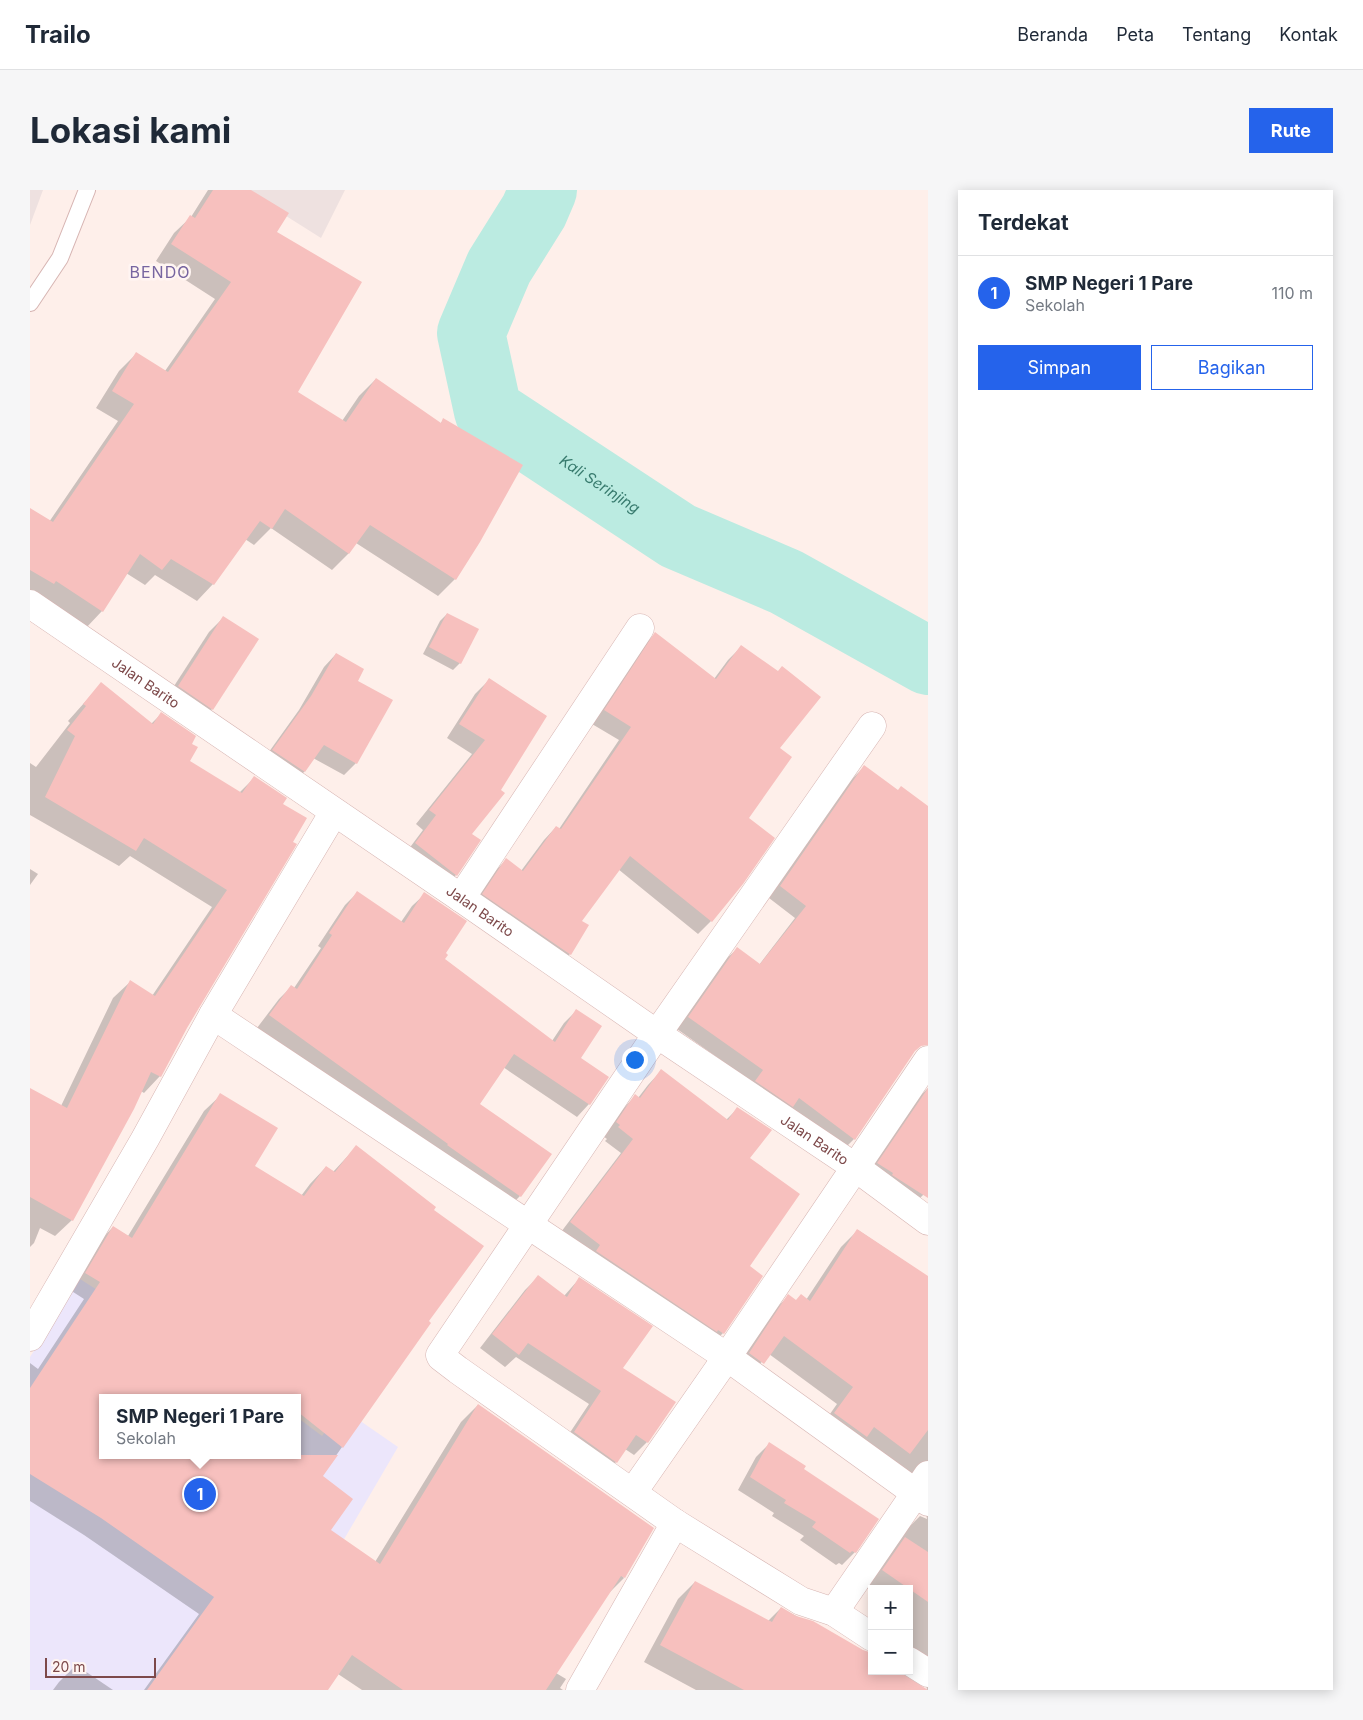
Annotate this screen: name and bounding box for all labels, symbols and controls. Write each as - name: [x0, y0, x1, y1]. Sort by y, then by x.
- text: Trailo: [25, 20, 91, 49]
- text: Beranda: [1017, 24, 1088, 45]
- text: Peta: [1116, 24, 1154, 45]
- text: Tentang: [1182, 24, 1251, 45]
- text: Kontak: [1279, 24, 1338, 45]
- button: Rute: [1249, 108, 1333, 153]
- text: Lokasi kami: [30, 109, 231, 151]
- text: Terdekat: [978, 210, 1069, 235]
- district label: BENDO: [130, 262, 190, 282]
- text: SMP Negeri 1 Pare: [1025, 272, 1193, 295]
- text: 1: [991, 283, 997, 303]
- text: 110 m: [1271, 283, 1313, 303]
- text: Sekolah: [1025, 295, 1085, 315]
- button: Simpan: [978, 345, 1141, 390]
- button: Bagikan: [1151, 345, 1313, 390]
- water label: Kali Serinjing: [556, 451, 644, 517]
- street label: Jalan Barito: [109, 653, 183, 712]
- street label: Jalan Barito: [443, 882, 517, 940]
- your location: [622, 1047, 648, 1073]
- street label: Jalan Barito: [778, 1111, 852, 1168]
- popup: [99, 1394, 301, 1459]
- text: SMP Negeri 1 Pare: [116, 1405, 284, 1428]
- text: Sekolah: [116, 1428, 176, 1448]
- pin: 1: [184, 1475, 216, 1513]
- map controls: [868, 1585, 913, 1675]
- button: +: [868, 1585, 913, 1630]
- button: −: [868, 1630, 913, 1675]
- scale bar: [45, 1655, 156, 1678]
- text: 20 m: [52, 1658, 86, 1675]

